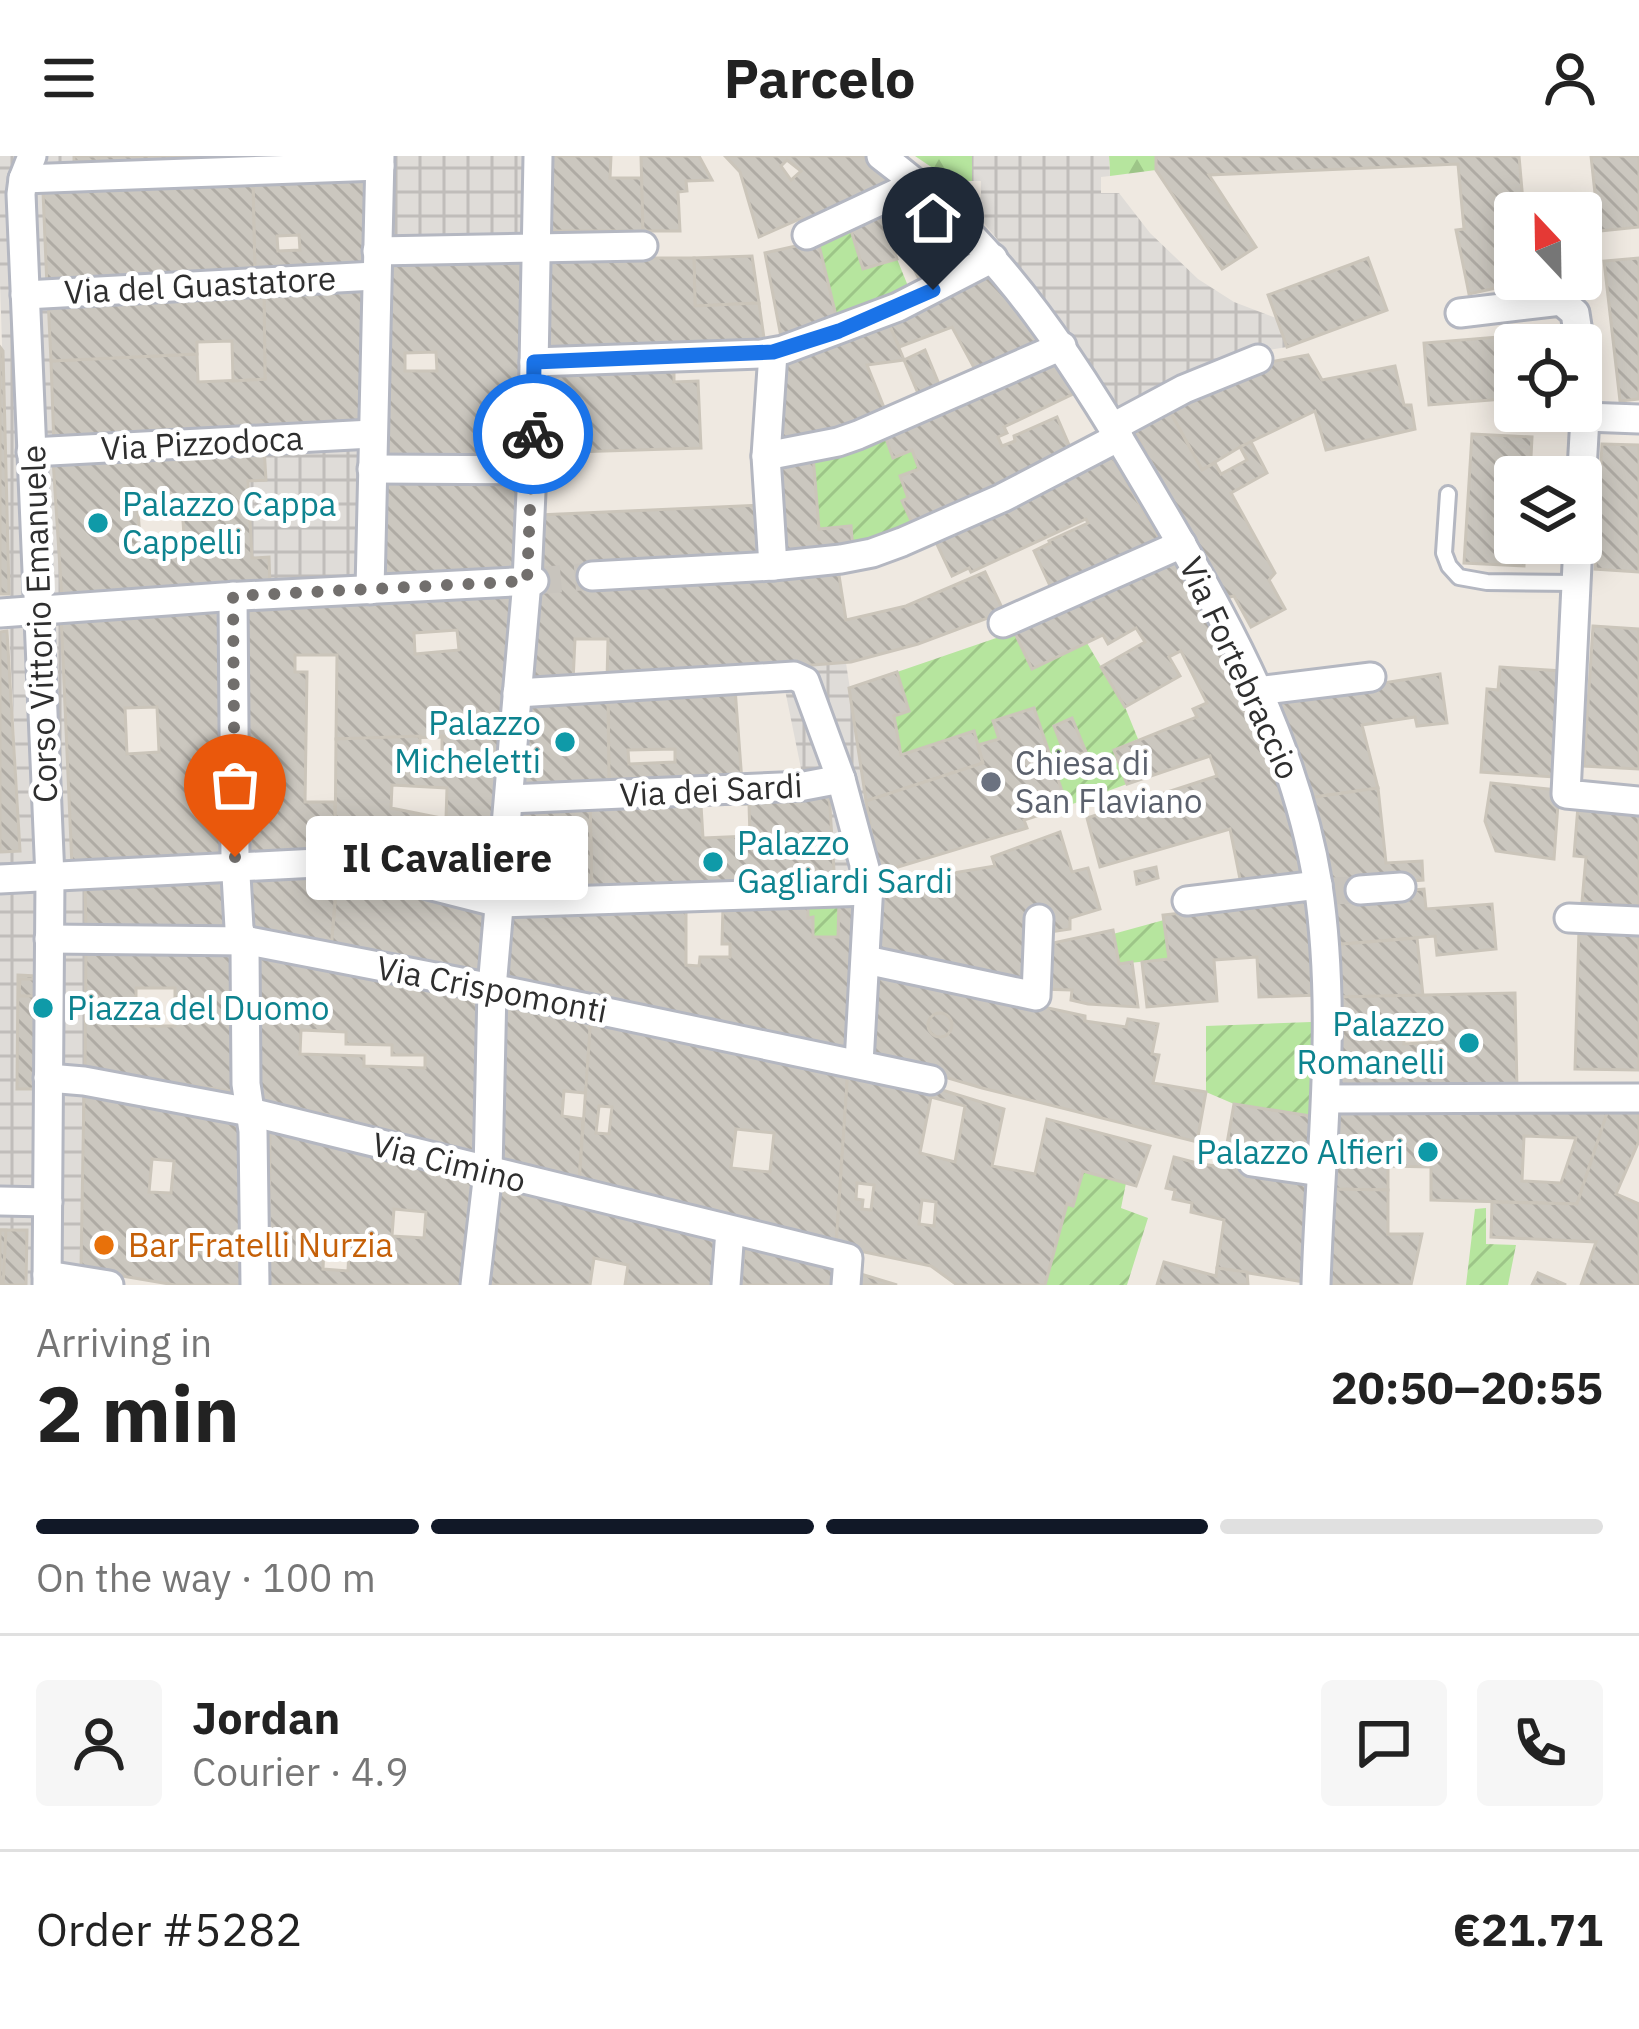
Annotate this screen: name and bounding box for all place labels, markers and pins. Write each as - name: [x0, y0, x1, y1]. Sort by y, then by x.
- pin: [882, 167, 984, 290]
- place label: Palazzo Cappa Cappelli: [122, 482, 336, 563]
- marker: Palazzo Cappa Cappelli: [85, 510, 111, 536]
- place label: Palazzo Micheletti: [394, 701, 541, 782]
- marker: Palazzo Micheletti: [552, 729, 578, 755]
- pin: [184, 734, 286, 857]
- place label: Chiesa di San Flaviano: [1015, 741, 1202, 822]
- marker: Chiesa di San Flaviano: [978, 769, 1004, 795]
- callout: Il Cavaliere: [307, 815, 589, 899]
- place label: Palazzo Gagliardi Sardi: [737, 821, 953, 902]
- marker: Palazzo Gagliardi Sardi: [700, 849, 726, 875]
- place label: Piazza del Duomo: [67, 986, 330, 1029]
- marker: Piazza del Duomo: [30, 995, 56, 1021]
- place label: Palazzo Romanelli: [1297, 1002, 1445, 1083]
- marker: Palazzo Romanelli: [1456, 1030, 1482, 1056]
- place label: Palazzo Alfieri: [1196, 1130, 1404, 1173]
- marker: Palazzo Alfieri: [1415, 1139, 1441, 1165]
- place label: Bar Fratelli Nurzia: [128, 1223, 393, 1266]
- marker: Bar Fratelli Nurzia: [91, 1232, 117, 1258]

